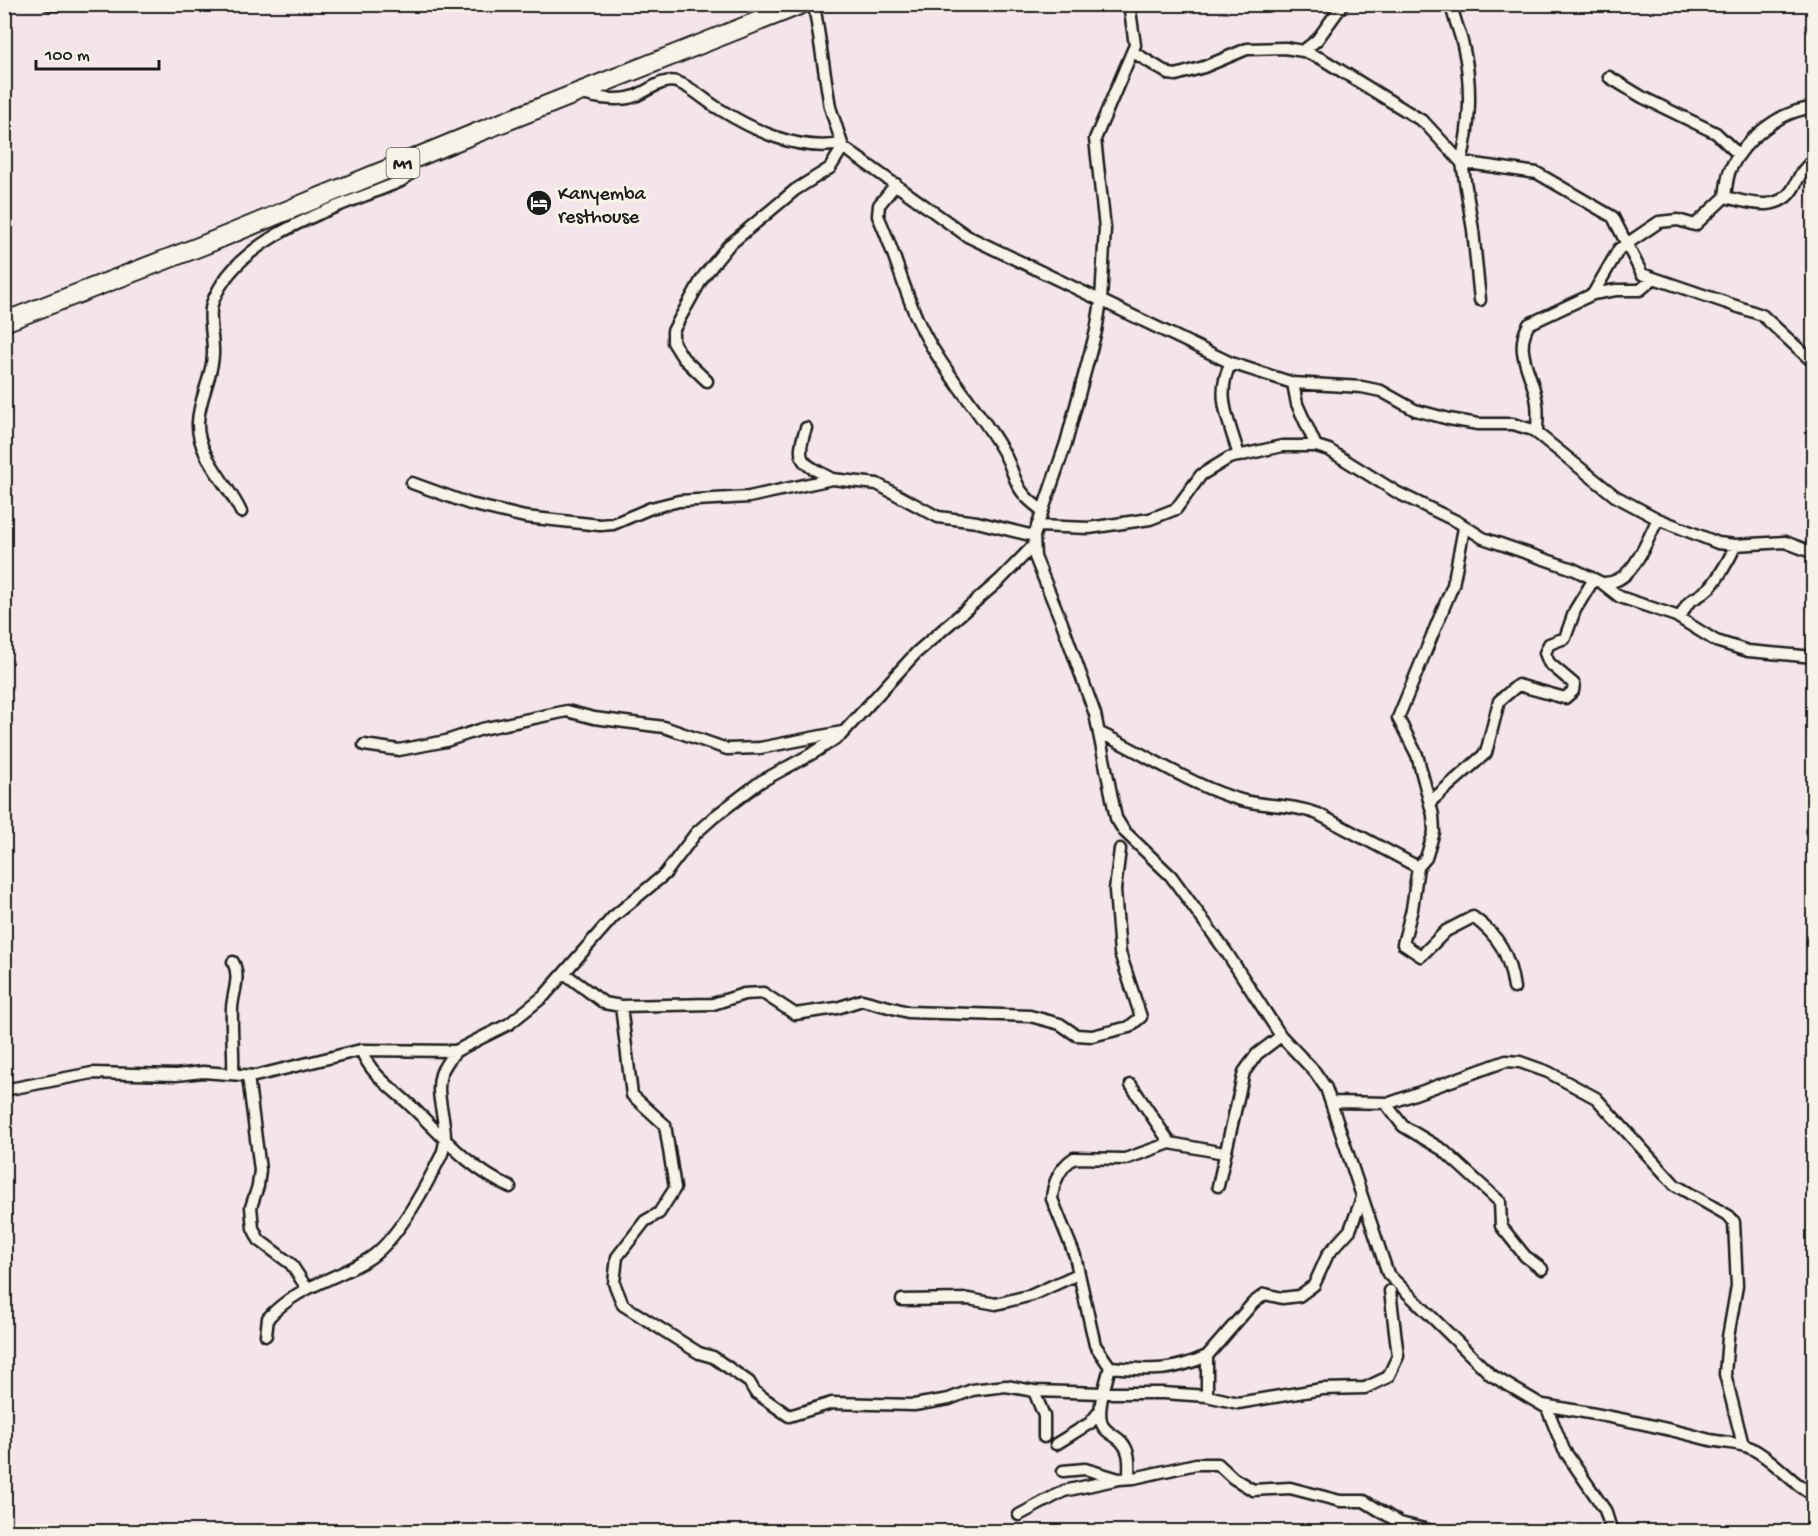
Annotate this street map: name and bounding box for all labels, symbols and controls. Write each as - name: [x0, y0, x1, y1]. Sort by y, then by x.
- scale bar: [36, 33, 159, 71]
- text: 100 m: [44, 46, 90, 67]
- road number: M1: [386, 148, 420, 178]
- place label: Kanyemba resthouse: [558, 184, 647, 230]
- hotel icon: Kanyemba resthouse: [524, 188, 554, 218]

